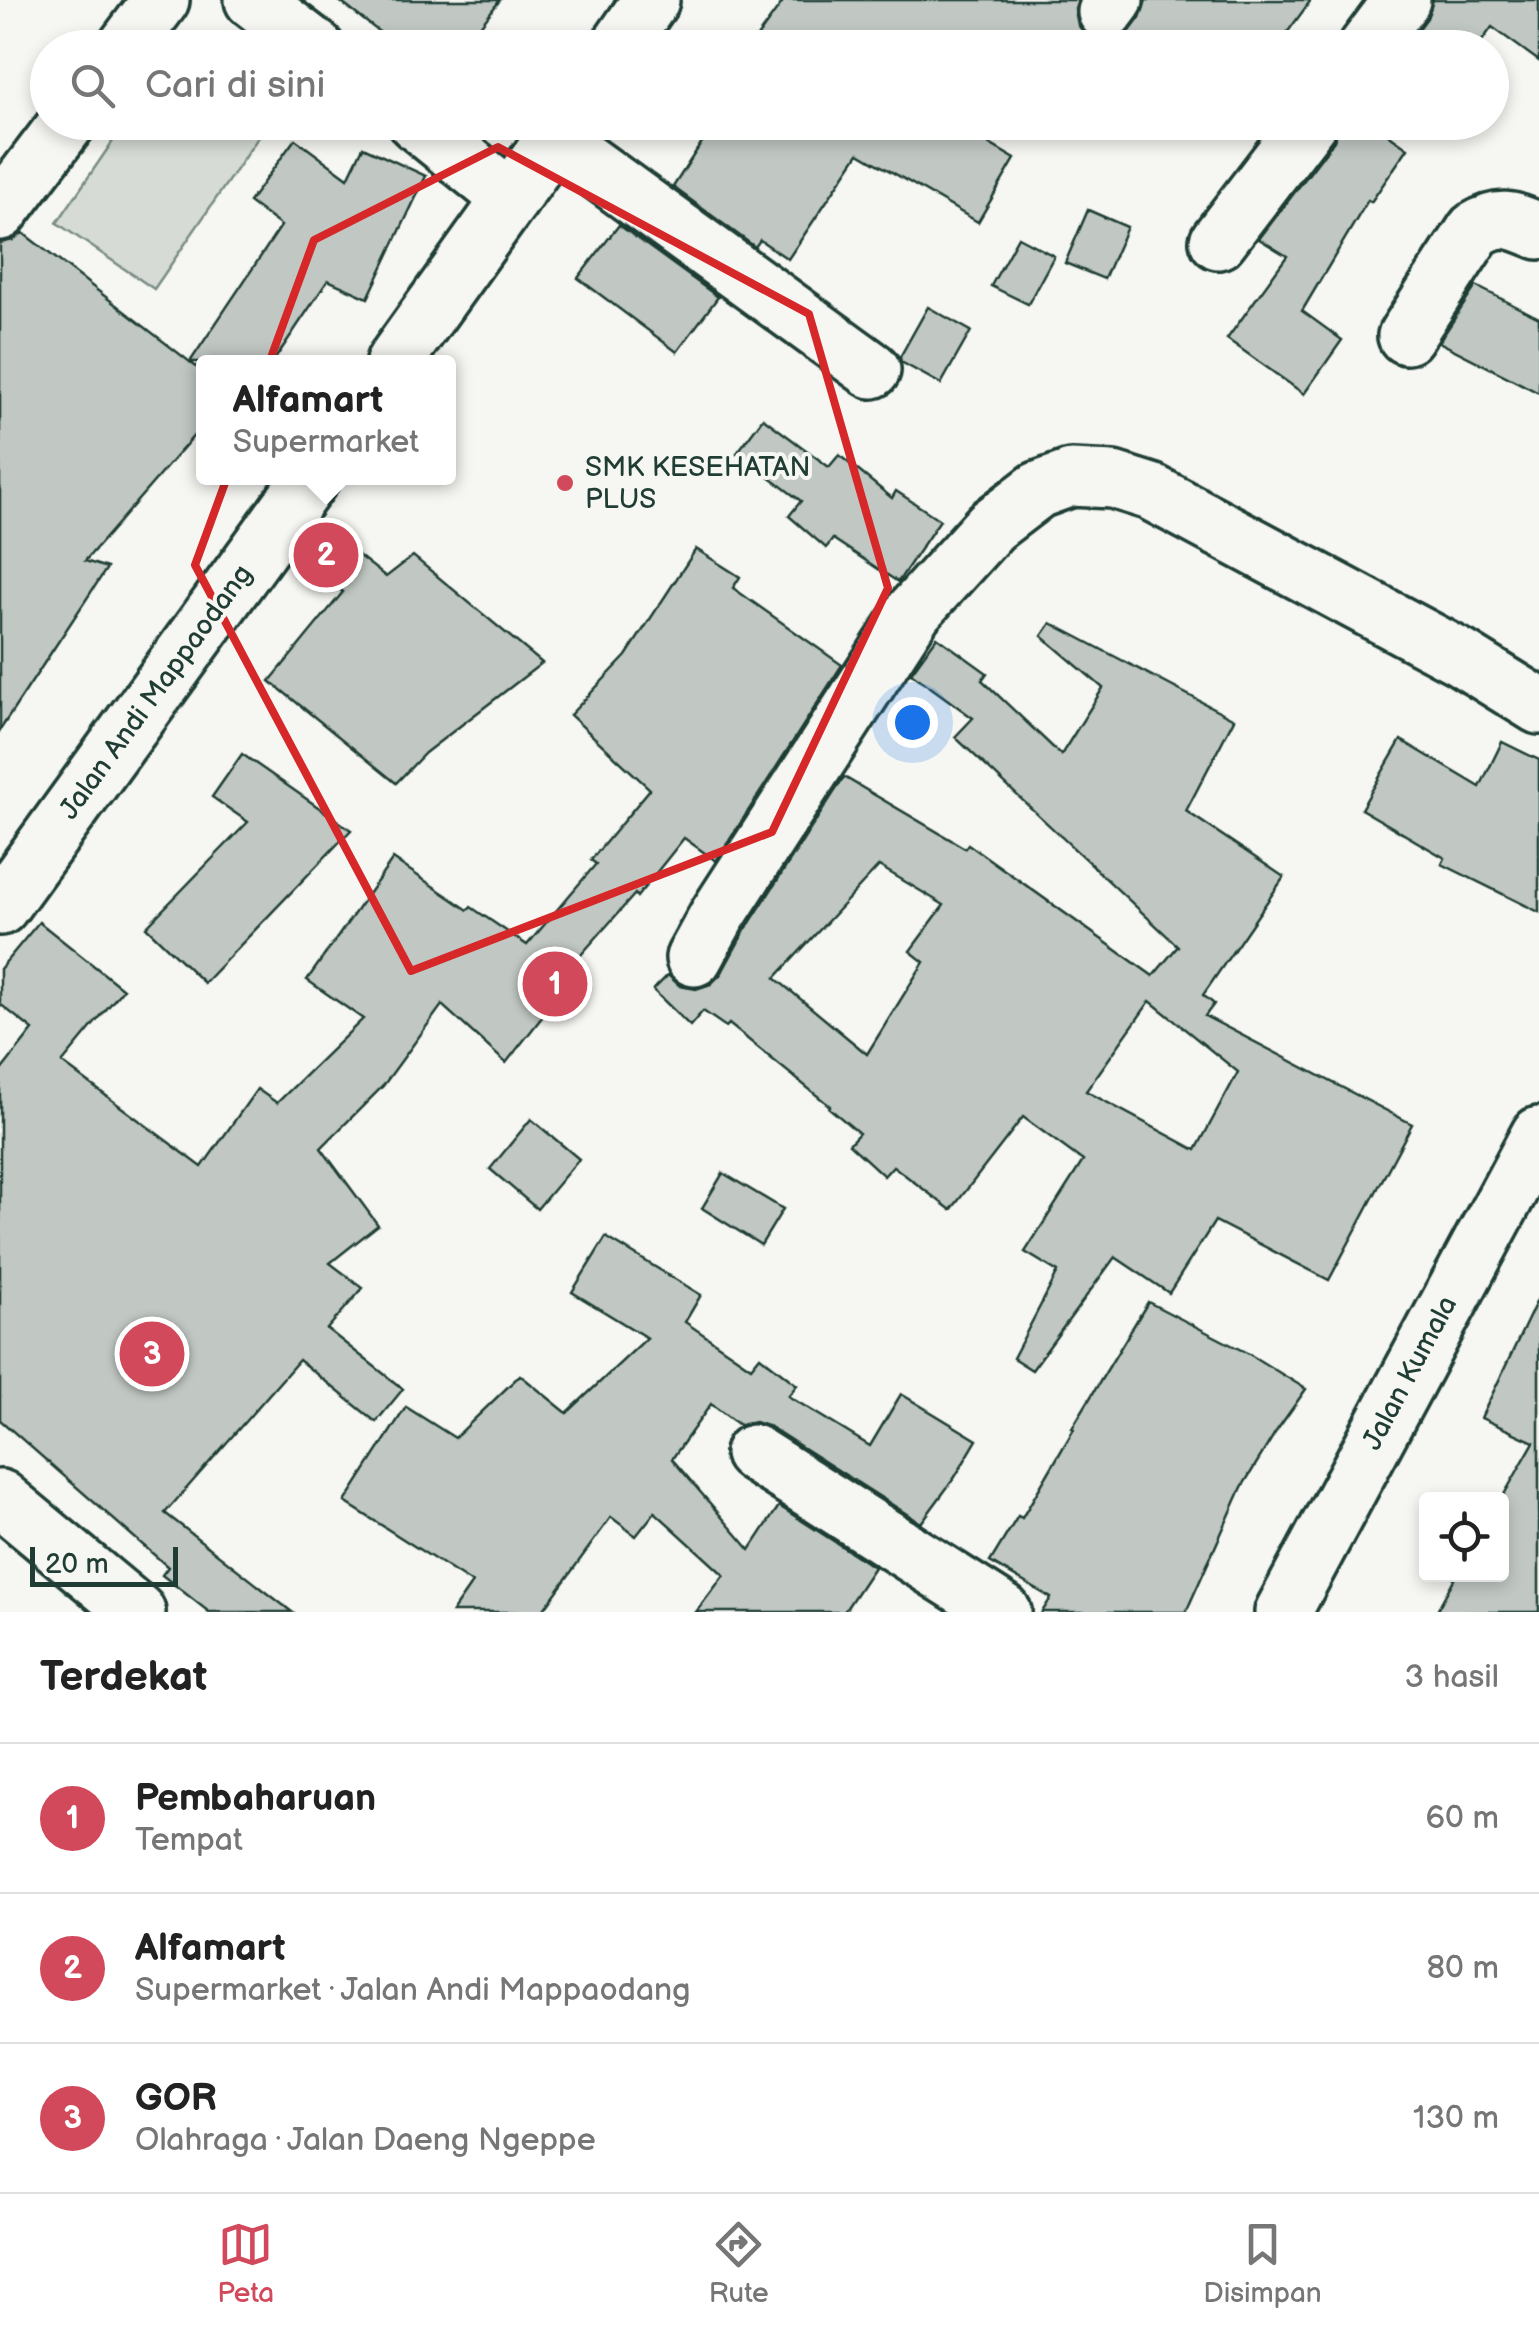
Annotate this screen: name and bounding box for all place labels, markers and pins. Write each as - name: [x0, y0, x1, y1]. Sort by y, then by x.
- place label: SMK KESEHATAN PLUS: [585, 451, 810, 516]
- marker: SMK KESEHATAN PLUS: [554, 472, 576, 494]
- pin: 2: [294, 518, 358, 592]
- pin: 1: [522, 946, 588, 1022]
- pin: 3: [120, 1316, 184, 1392]

